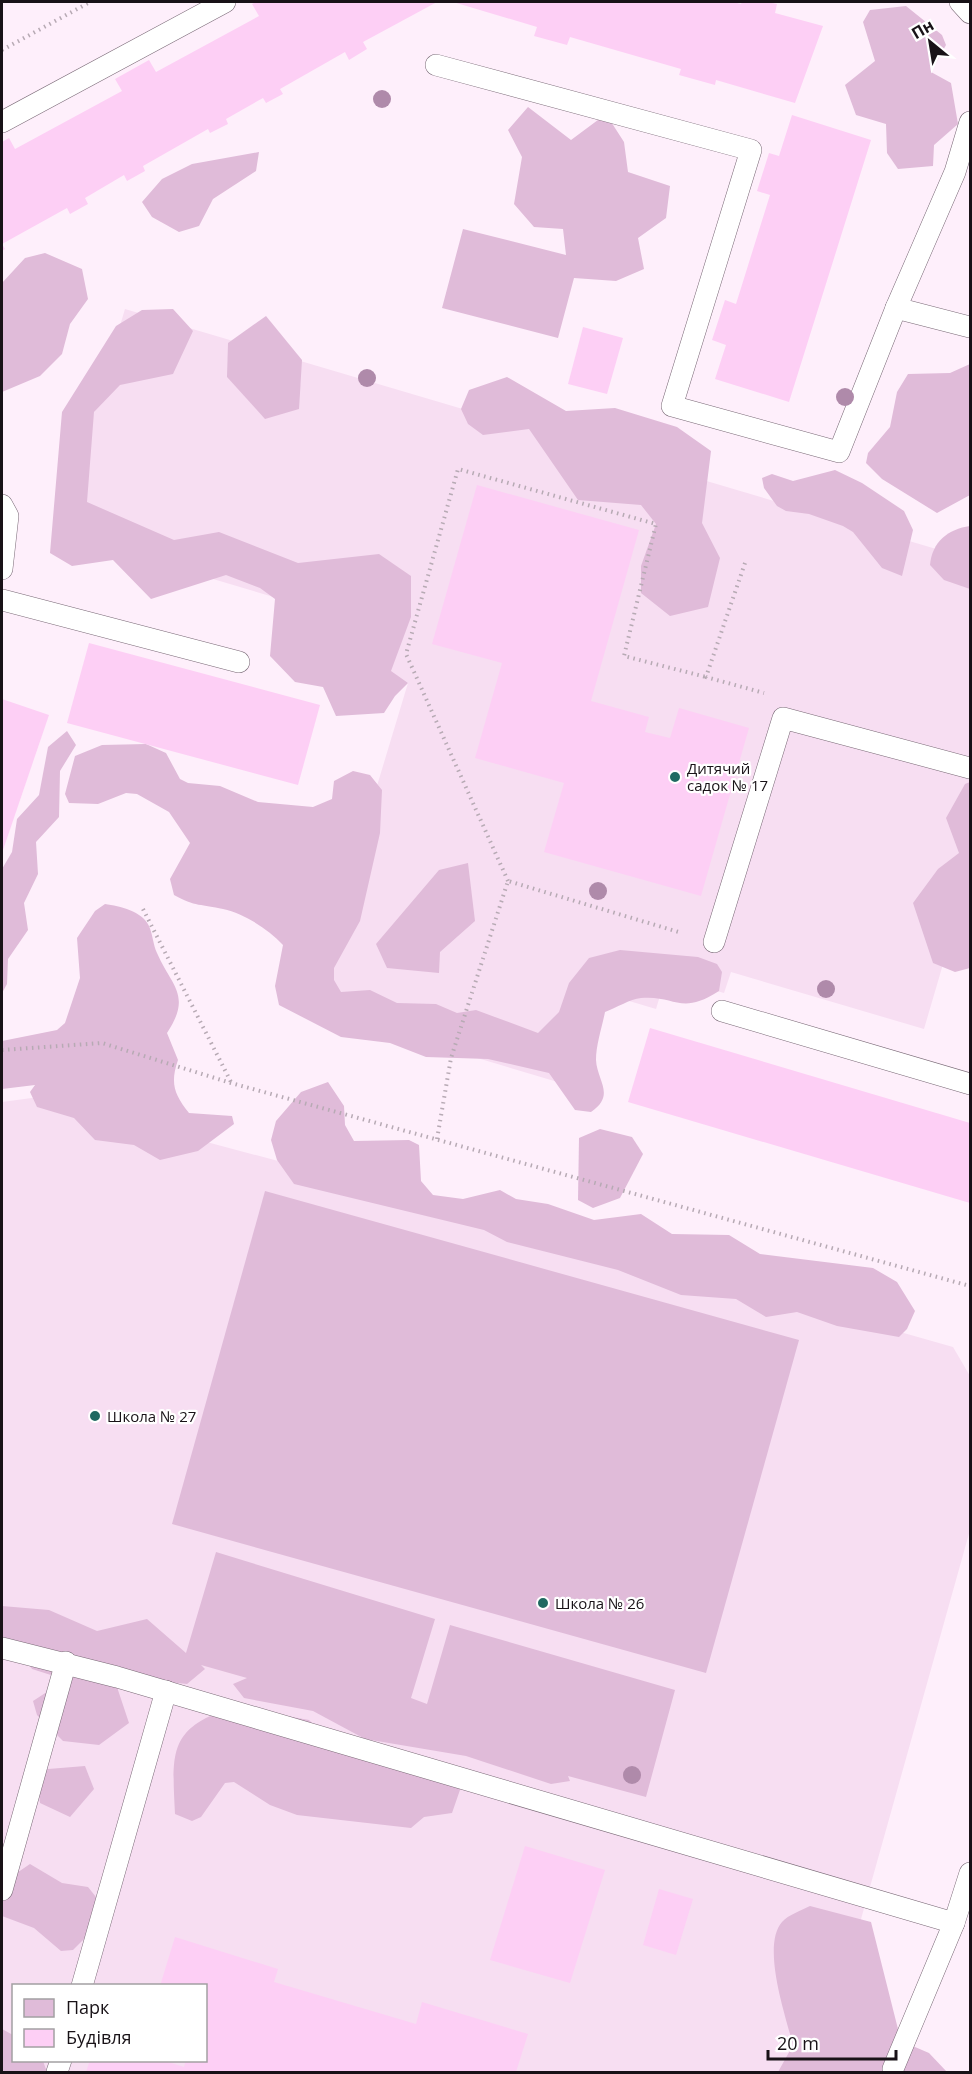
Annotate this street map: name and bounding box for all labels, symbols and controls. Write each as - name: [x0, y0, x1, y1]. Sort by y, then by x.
- north arrow: [900, 12, 960, 72]
- text: Пн: [907, 14, 938, 44]
- place label: Дитячий садок № 17: [687, 758, 768, 795]
- marker: Дитячий садок № 17: [668, 770, 682, 784]
- place label: Школа № 27: [107, 1406, 196, 1426]
- marker: Школа № 27: [88, 1409, 102, 1423]
- place label: Школа № 26: [555, 1593, 644, 1613]
- marker: Школа № 26: [536, 1596, 550, 1610]
- legend: [12, 1984, 207, 2062]
- text: Парк: [66, 1995, 110, 2019]
- scale bar: [768, 2023, 896, 2061]
- text: Будівля: [66, 2025, 132, 2049]
- text: 20 m: [777, 2031, 819, 2055]

